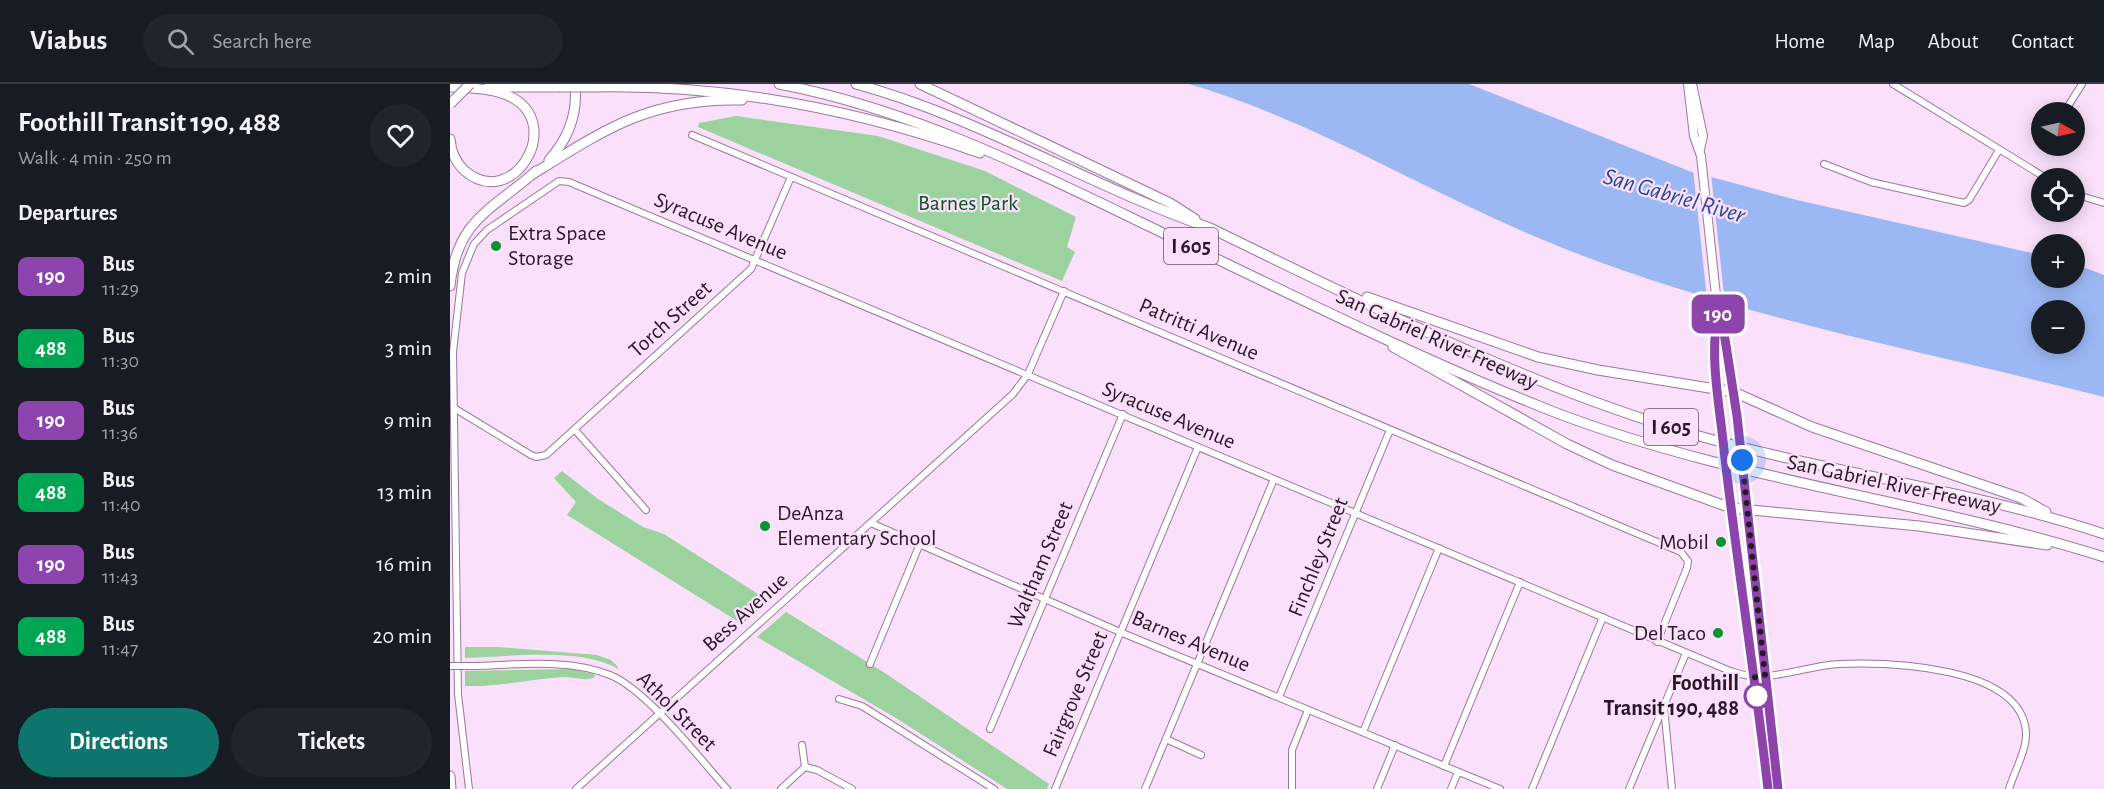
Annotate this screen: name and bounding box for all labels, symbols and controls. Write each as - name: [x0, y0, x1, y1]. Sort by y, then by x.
- search box: [143, 14, 563, 68]
- icon: search: [164, 25, 197, 58]
- text: Viabus: [30, 27, 107, 55]
- text: Search here: [212, 30, 312, 52]
- text: Home: [1774, 31, 1825, 52]
- text: Map: [1858, 31, 1895, 52]
- text: About: [1928, 31, 1978, 52]
- text: Contact: [2011, 31, 2074, 52]
- north arrow: [2031, 102, 2085, 156]
- map controls: [2031, 102, 2085, 354]
- button: heart: [369, 104, 432, 167]
- text: Foothill Transit 190, 488: [18, 109, 281, 137]
- text: Walk · 4 min · 250 m: [18, 148, 172, 168]
- water label: San Gabriel River: [1601, 164, 1749, 228]
- button: locate: [2031, 168, 2085, 222]
- street label: Syracuse Avenue: [651, 188, 791, 264]
- park label: Barnes Park: [918, 192, 1018, 214]
- text: Departures: [18, 202, 118, 224]
- place label: Extra Space Storage: [508, 222, 606, 269]
- road number: I 605: [1164, 228, 1218, 264]
- button: +: [2031, 234, 2085, 288]
- marker: Extra Space Storage: [489, 239, 503, 253]
- text: Bus: [102, 253, 135, 275]
- text: 2 min: [384, 265, 432, 287]
- text: 190: [37, 266, 65, 287]
- street label: Torch Street: [625, 277, 715, 361]
- text: 11:29: [102, 279, 139, 299]
- street label: San Gabriel River Freeway: [1333, 285, 1542, 394]
- street label: Patritti Avenue: [1136, 294, 1262, 364]
- line badge: 190: [1684, 294, 1752, 334]
- button: −: [2031, 300, 2085, 354]
- text: 190: [1704, 304, 1732, 325]
- text: Bus: [102, 325, 135, 347]
- text: 3 min: [385, 337, 432, 359]
- text: 488: [35, 338, 67, 359]
- text: 11:30: [102, 351, 139, 371]
- street label: Syracuse Avenue: [1099, 377, 1239, 453]
- text: Bus: [102, 397, 135, 419]
- text: 9 min: [384, 409, 432, 431]
- road number: I 605: [1644, 409, 1698, 445]
- text: 190: [37, 410, 65, 431]
- text: 11:36: [102, 423, 138, 443]
- your location: [1727, 445, 1757, 475]
- street label: San Gabriel River Freeway: [1785, 451, 2003, 518]
- text: Bus: [102, 469, 135, 491]
- text: 13 min: [377, 481, 432, 503]
- text: 488: [35, 482, 67, 503]
- street label: Finchley Street: [1284, 494, 1352, 620]
- text: 11:40: [102, 495, 141, 515]
- street label: Waltham Street: [1003, 498, 1077, 632]
- place label: DeAnza Elementary School: [777, 502, 937, 549]
- marker: DeAnza Elementary School: [758, 519, 772, 533]
- place label: Mobil: [1659, 531, 1709, 553]
- marker: Mobil: [1714, 535, 1728, 549]
- text: Bus: [102, 541, 135, 563]
- text: 16 min: [376, 553, 432, 575]
- text: 190: [37, 554, 65, 575]
- text: 11:43: [102, 567, 138, 587]
- street label: Bess Avenue: [698, 568, 792, 656]
- street label: Barnes Avenue: [1129, 606, 1253, 676]
- text: Bus: [102, 613, 135, 635]
- place label: Del Taco: [1634, 622, 1706, 644]
- text: 20 min: [372, 625, 432, 647]
- text: 488: [35, 626, 67, 647]
- marker: Del Taco: [1711, 626, 1725, 640]
- street label: Fairgrove Street: [1039, 628, 1111, 760]
- text: 11:47: [102, 639, 138, 659]
- street label: Athol Street: [633, 667, 721, 755]
- place label: Foothill Transit 190, 488: [1604, 672, 1739, 719]
- marker: Foothill Transit 190, 488: [1744, 683, 1770, 709]
- button: Directions: [18, 708, 219, 777]
- button: Tickets: [231, 708, 432, 777]

